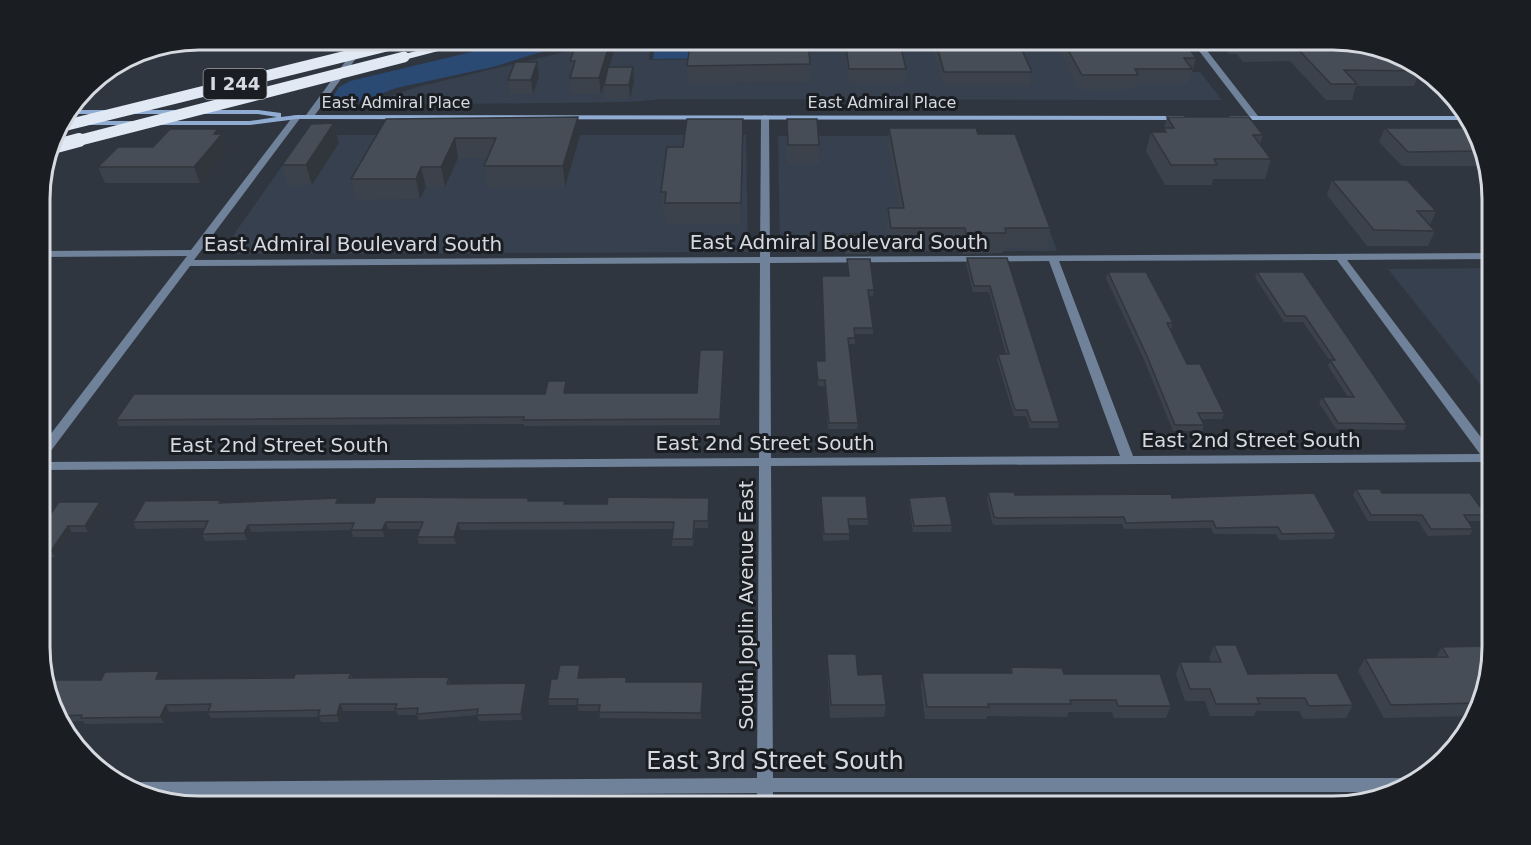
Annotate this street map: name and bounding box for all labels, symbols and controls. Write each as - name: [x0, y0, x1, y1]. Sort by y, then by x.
- road number: I 244: [204, 69, 266, 99]
- street label: East Admiral Place: [322, 93, 470, 112]
- street label: East Admiral Place: [808, 93, 956, 112]
- street label: East Admiral Boulevard South: [690, 230, 988, 254]
- street label: East Admiral Boulevard South: [204, 232, 502, 256]
- street label: East 2nd Street South: [1141, 428, 1361, 452]
- street label: East 2nd Street South: [655, 431, 875, 455]
- street label: East 2nd Street South: [169, 433, 389, 457]
- street label: South Joplin Avenue East: [734, 480, 758, 730]
- street label: East 3rd Street South: [646, 747, 904, 775]

